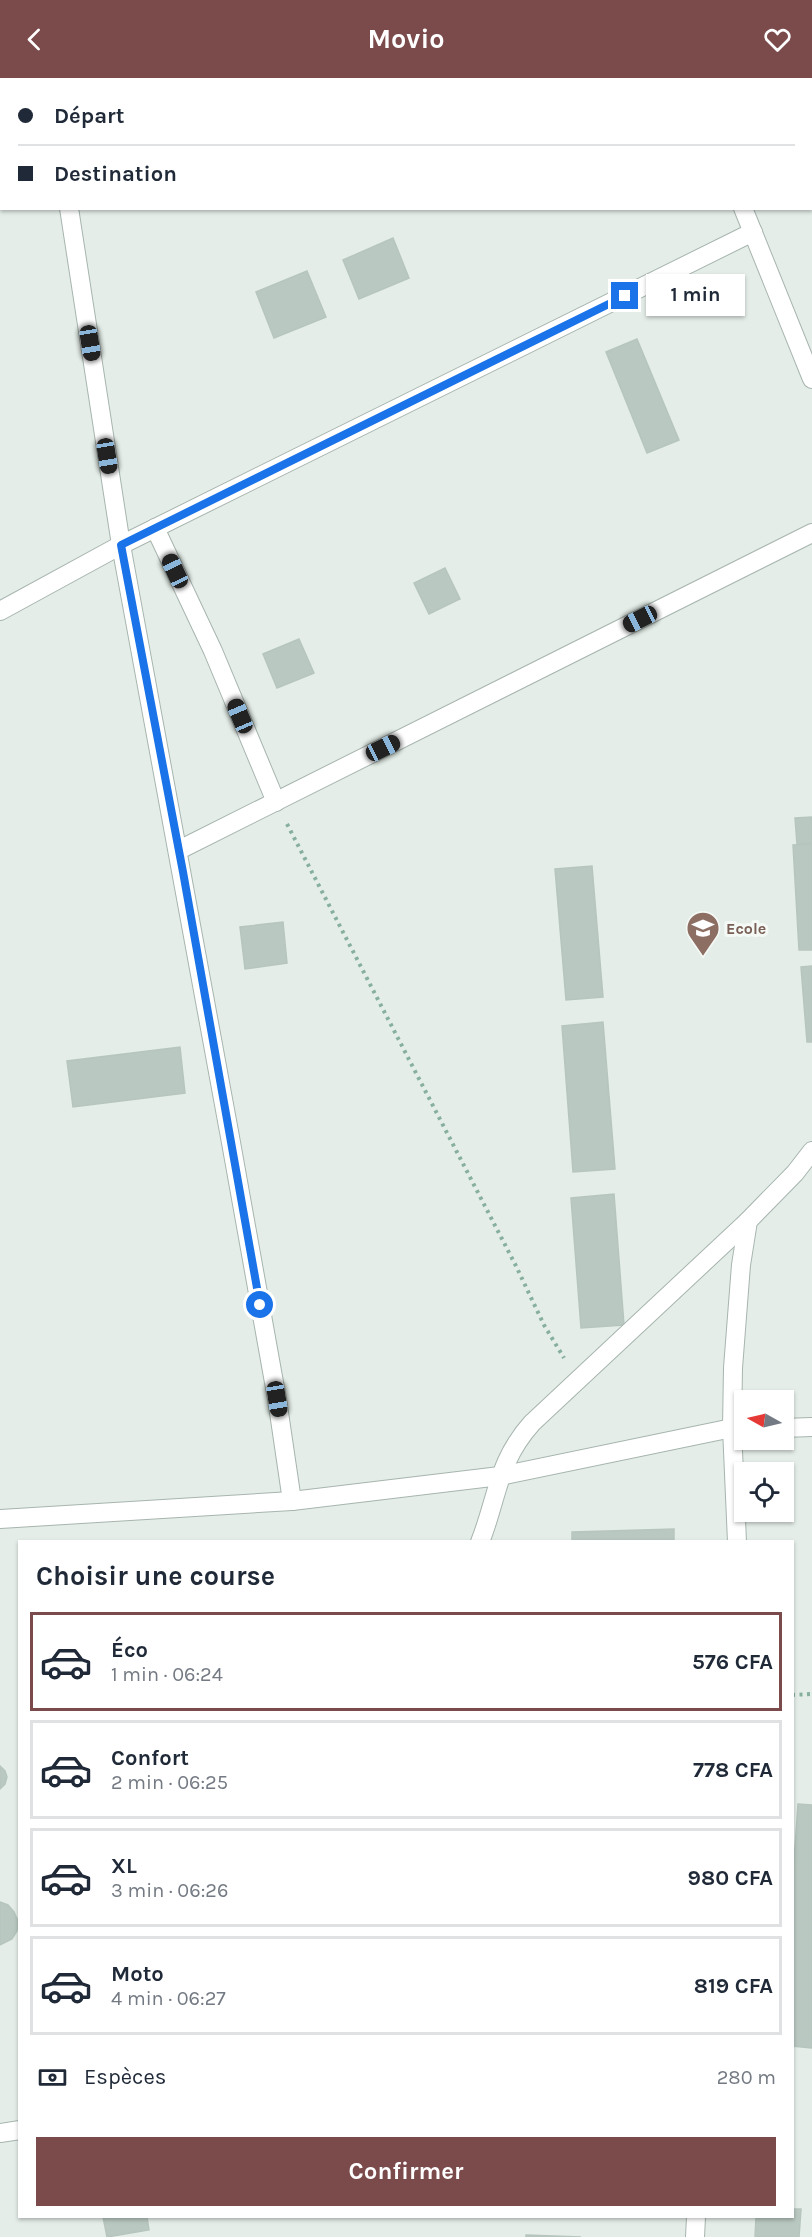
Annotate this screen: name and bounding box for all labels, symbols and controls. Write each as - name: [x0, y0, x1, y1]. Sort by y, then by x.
- icon: back: [18, 23, 51, 56]
- text: Movio: [367, 23, 445, 55]
- icon: heart: [761, 23, 794, 56]
- text: Départ: [54, 103, 124, 129]
- text: Destination: [54, 161, 177, 187]
- callout: 1 min: [646, 275, 745, 317]
- route end: [611, 282, 638, 309]
- text: 1 min: [670, 283, 721, 306]
- car: [78, 324, 102, 362]
- car: [95, 437, 119, 475]
- car: [159, 551, 191, 591]
- car: [620, 603, 660, 635]
- car: [225, 696, 255, 736]
- car: [363, 732, 403, 764]
- school or university icon: Ecole: [685, 910, 721, 957]
- place label: Ecole: [726, 919, 766, 938]
- route start: [246, 1291, 273, 1318]
- car: [265, 1380, 289, 1418]
- north arrow: [734, 1390, 794, 1450]
- map controls: [734, 1390, 794, 1522]
- button: locate: [734, 1462, 794, 1522]
- text: Choisir une course: [36, 1560, 275, 1592]
- icon: car: [39, 1635, 93, 1689]
- text: Éco: [111, 1637, 148, 1663]
- text: 576 CFA: [692, 1649, 773, 1675]
- text: 1 min · 06:24: [111, 1663, 223, 1686]
- icon: car: [39, 1743, 93, 1797]
- text: Confort: [111, 1745, 189, 1771]
- text: 778 CFA: [693, 1757, 773, 1783]
- text: 2 min · 06:25: [111, 1771, 228, 1794]
- icon: car: [39, 1851, 93, 1905]
- text: XL: [111, 1853, 137, 1879]
- text: 980 CFA: [688, 1865, 773, 1891]
- text: 3 min · 06:26: [111, 1879, 228, 1902]
- icon: car: [39, 1959, 93, 2013]
- text: Moto: [111, 1961, 164, 1987]
- text: 819 CFA: [694, 1973, 773, 1999]
- text: 4 min · 06:27: [111, 1987, 226, 2010]
- icon: cash: [36, 2061, 69, 2094]
- text: Espèces: [84, 2064, 166, 2090]
- text: 280 m: [717, 2066, 776, 2089]
- button: Confirmer: [36, 2137, 776, 2206]

